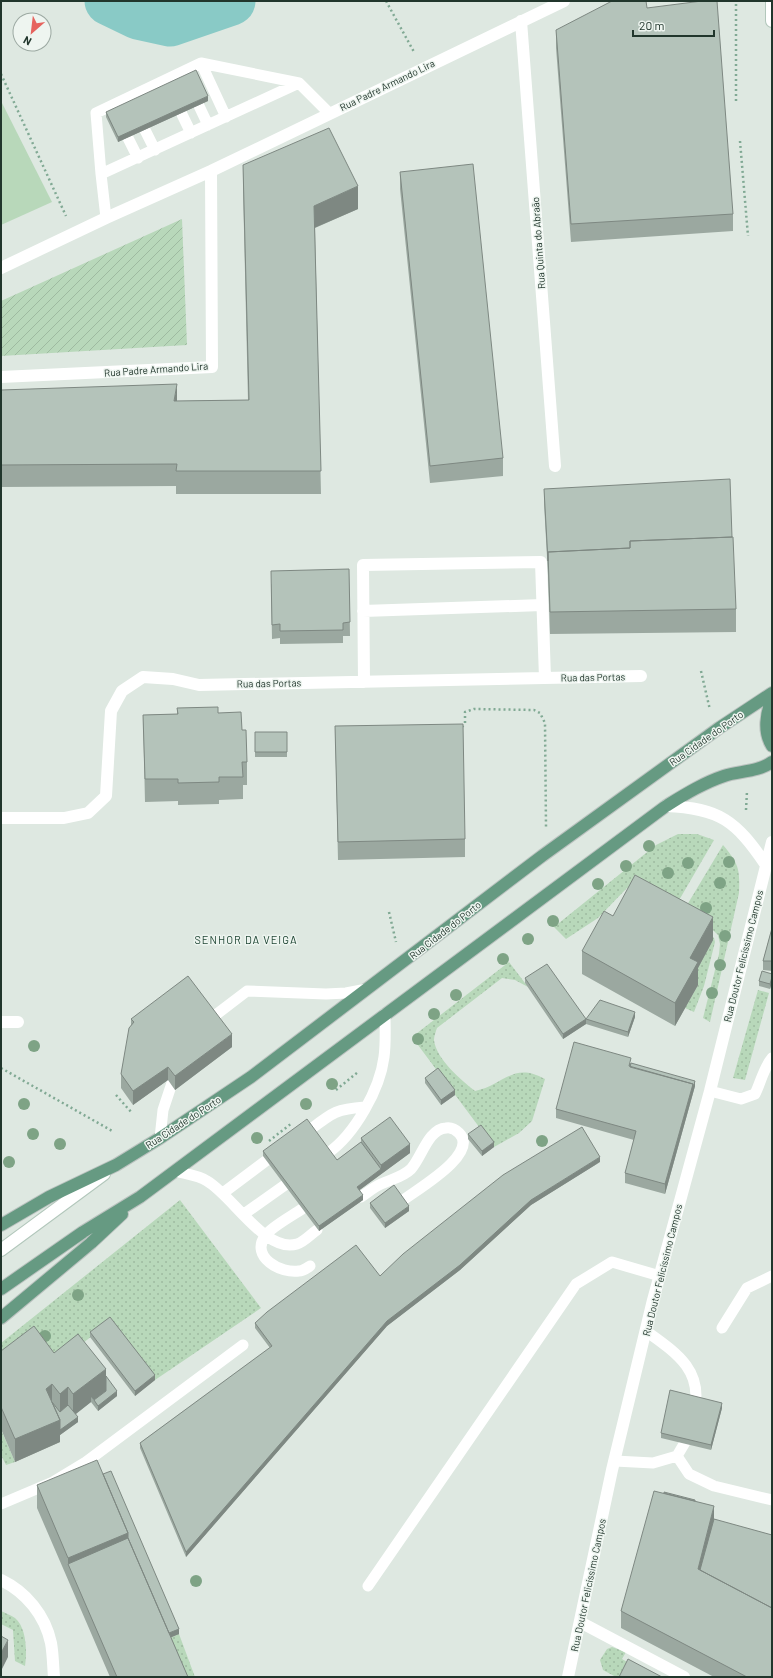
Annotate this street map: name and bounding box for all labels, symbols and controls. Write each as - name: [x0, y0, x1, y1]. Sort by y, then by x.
- north arrow: [12, 12, 52, 52]
- scale bar: [633, 12, 714, 38]
- text: 20 m: [639, 18, 665, 32]
- text: N: [21, 34, 33, 49]
- street label: Rua Padre Armando Lira: [338, 57, 436, 113]
- street label: Rua Quinta do Abraão: [529, 197, 547, 289]
- street label: Rua Padre Armando Lira: [104, 359, 208, 379]
- street label: Rua das Portas: [561, 670, 626, 684]
- street label: Rua das Portas: [237, 676, 302, 690]
- street label: Rua Cidade do Porto: [667, 708, 745, 768]
- street label: Rua Doutor Felicíssimo Campos: [721, 889, 765, 1023]
- street label: Rua Cidade do Porto: [407, 898, 483, 962]
- district label: SENHOR DA VEIGA: [194, 933, 298, 946]
- street label: Rua Cidade do Porto: [143, 1093, 223, 1151]
- street label: Rua Doutor Felicíssimo Campos: [640, 1203, 684, 1337]
- street label: Rua Doutor Felicíssimo Campos: [568, 1517, 608, 1653]

